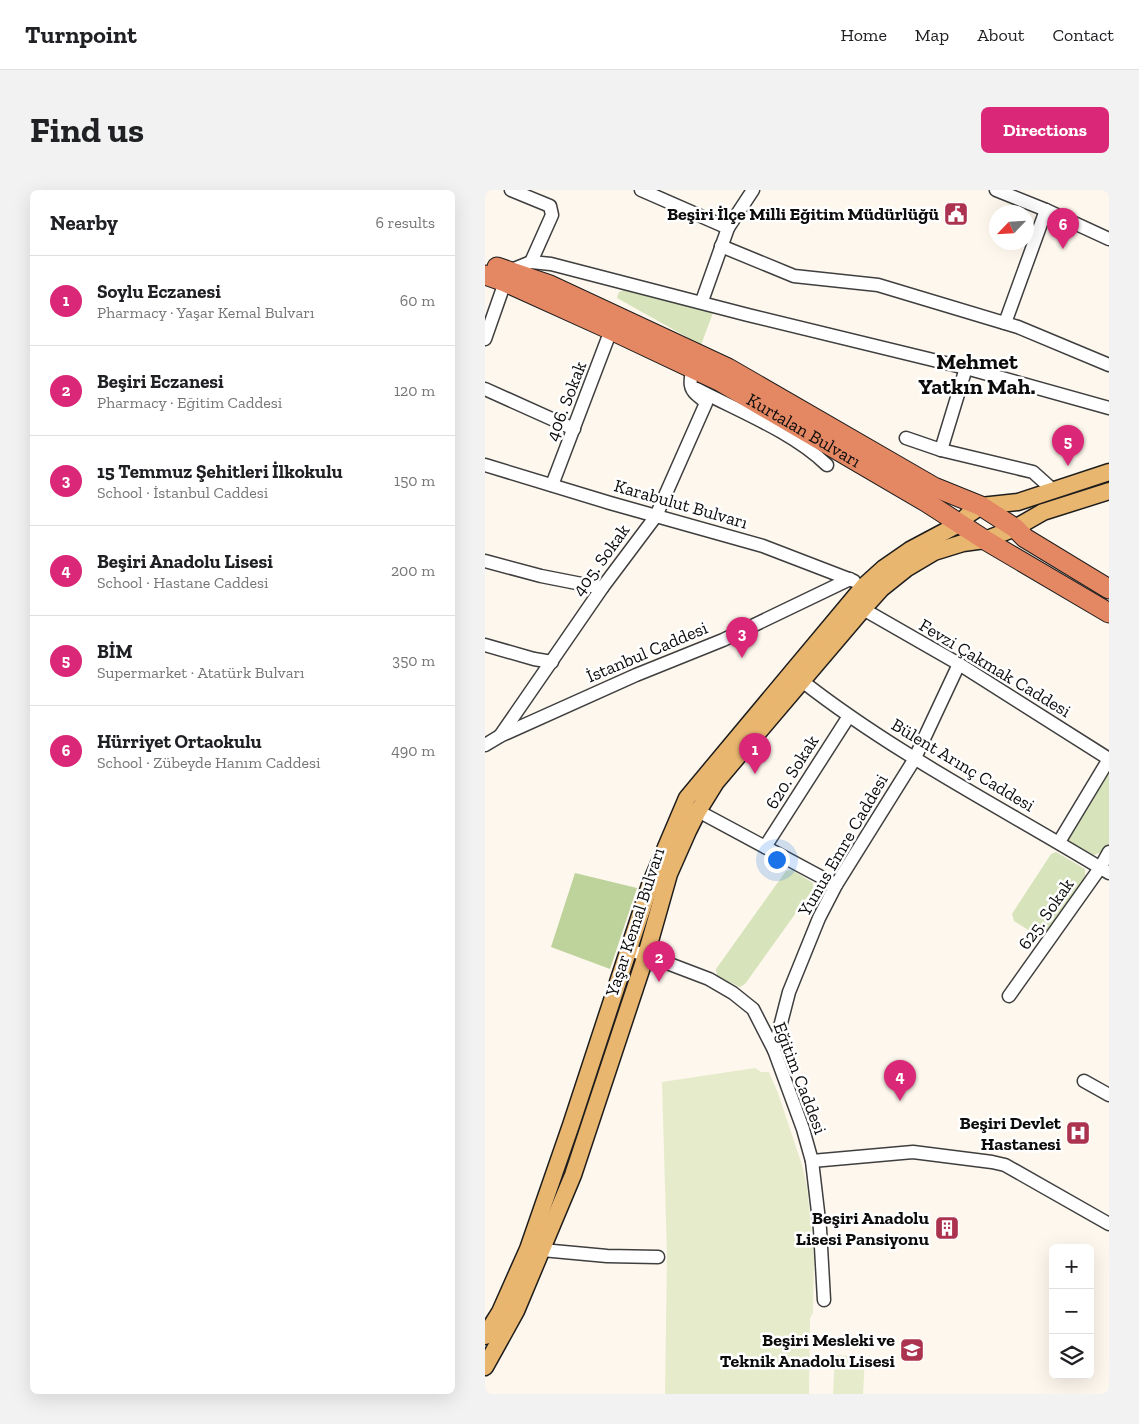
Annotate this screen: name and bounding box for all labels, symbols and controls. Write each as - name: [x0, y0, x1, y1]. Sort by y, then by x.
- text: Turnpoint: [25, 20, 137, 49]
- text: Home: [840, 24, 887, 46]
- text: Map: [915, 24, 949, 46]
- text: About: [977, 24, 1024, 46]
- text: Contact: [1052, 24, 1114, 46]
- button: Directions: [981, 107, 1109, 153]
- text: Find us: [30, 109, 144, 151]
- public building icon: Beşiri İlçe Milli Eğitim Müdürlüğü: [943, 201, 969, 227]
- place label: Beşiri İlçe Milli Eğitim Müdürlüğü: [667, 203, 939, 225]
- north arrow: [989, 205, 1034, 250]
- pin: 6: [1047, 208, 1079, 249]
- text: Nearby: [50, 210, 118, 235]
- text: 6 results: [375, 213, 435, 232]
- text: Soylu Eczanesi: [97, 280, 221, 303]
- text: 1: [63, 291, 69, 310]
- text: 60 m: [400, 291, 435, 310]
- text: Pharmacy · Yaşar Kemal Bulvarı: [97, 303, 314, 322]
- district label: Mehmet Yatkın Mah.: [918, 348, 1036, 400]
- street label: 406. Sokak: [541, 357, 591, 444]
- text: Beşiri Eczanesi: [97, 370, 224, 393]
- text: 2: [62, 381, 70, 400]
- text: 120 m: [394, 381, 435, 400]
- street label: Kurtalan Bulvarı: [743, 388, 865, 472]
- text: Pharmacy · Eğitim Caddesi: [97, 393, 282, 412]
- pin: 5: [1052, 425, 1084, 466]
- text: 15 Temmuz Şehitleri İlkokulu: [97, 460, 343, 483]
- text: 3: [62, 471, 70, 490]
- text: 150 m: [394, 471, 435, 490]
- street label: Karabulut Bulvarı: [612, 474, 750, 534]
- text: School · İstanbul Caddesi: [97, 483, 268, 502]
- street label: 405. Sokak: [568, 519, 635, 600]
- text: Beşiri Anadolu Lisesi: [97, 550, 273, 573]
- text: 4: [61, 561, 71, 580]
- text: 200 m: [391, 561, 435, 580]
- text: School · Hastane Caddesi: [97, 573, 269, 592]
- street label: Fevzi Çakmak Caddesi: [915, 614, 1075, 722]
- street label: İstanbul Caddesi: [583, 617, 711, 687]
- pin: 3: [726, 617, 758, 658]
- text: BİM: [97, 640, 133, 663]
- text: 5: [62, 651, 70, 670]
- text: 350 m: [392, 651, 435, 670]
- text: Supermarket · Atatürk Bulvarı: [97, 663, 305, 682]
- street label: Bülent Arınç Caddesi: [887, 714, 1039, 816]
- text: Hürriyet Ortaokulu: [97, 730, 262, 753]
- street label: 620. Sokak: [761, 730, 824, 813]
- pin: 1: [739, 733, 771, 774]
- text: 6: [62, 741, 70, 760]
- text: 490 m: [391, 741, 435, 760]
- text: School · Zübeyde Hanım Caddesi: [97, 753, 320, 772]
- street label: Yunus Emre Caddesi: [793, 770, 893, 921]
- street label: Yaşar Kemal Bulvarı: [600, 845, 669, 1000]
- your location: [764, 847, 790, 873]
- street label: 625. Sokak: [1013, 874, 1079, 954]
- pin: 2: [643, 941, 675, 982]
- street label: Eğitim Caddesi: [769, 1019, 831, 1137]
- pin: 4: [884, 1060, 916, 1101]
- place label: Beşiri Devlet Hastanesi: [960, 1112, 1062, 1155]
- hospital icon: Beşiri Devlet Hastanesi: [1065, 1120, 1091, 1146]
- place label: Beşiri Anadolu Lisesi Pansiyonu: [796, 1207, 929, 1250]
- building icon: Beşiri Anadolu Lisesi Pansiyonu: [934, 1215, 960, 1241]
- map controls: [1049, 1244, 1094, 1379]
- button: +: [1049, 1244, 1094, 1289]
- button: −: [1049, 1289, 1094, 1334]
- place label: Beşiri Mesleki ve Teknik Anadolu Lisesi: [720, 1329, 896, 1372]
- button: layers: [1049, 1334, 1094, 1379]
- school or university icon: Beşiri Mesleki ve Teknik Anadolu Lisesi: [899, 1337, 925, 1363]

